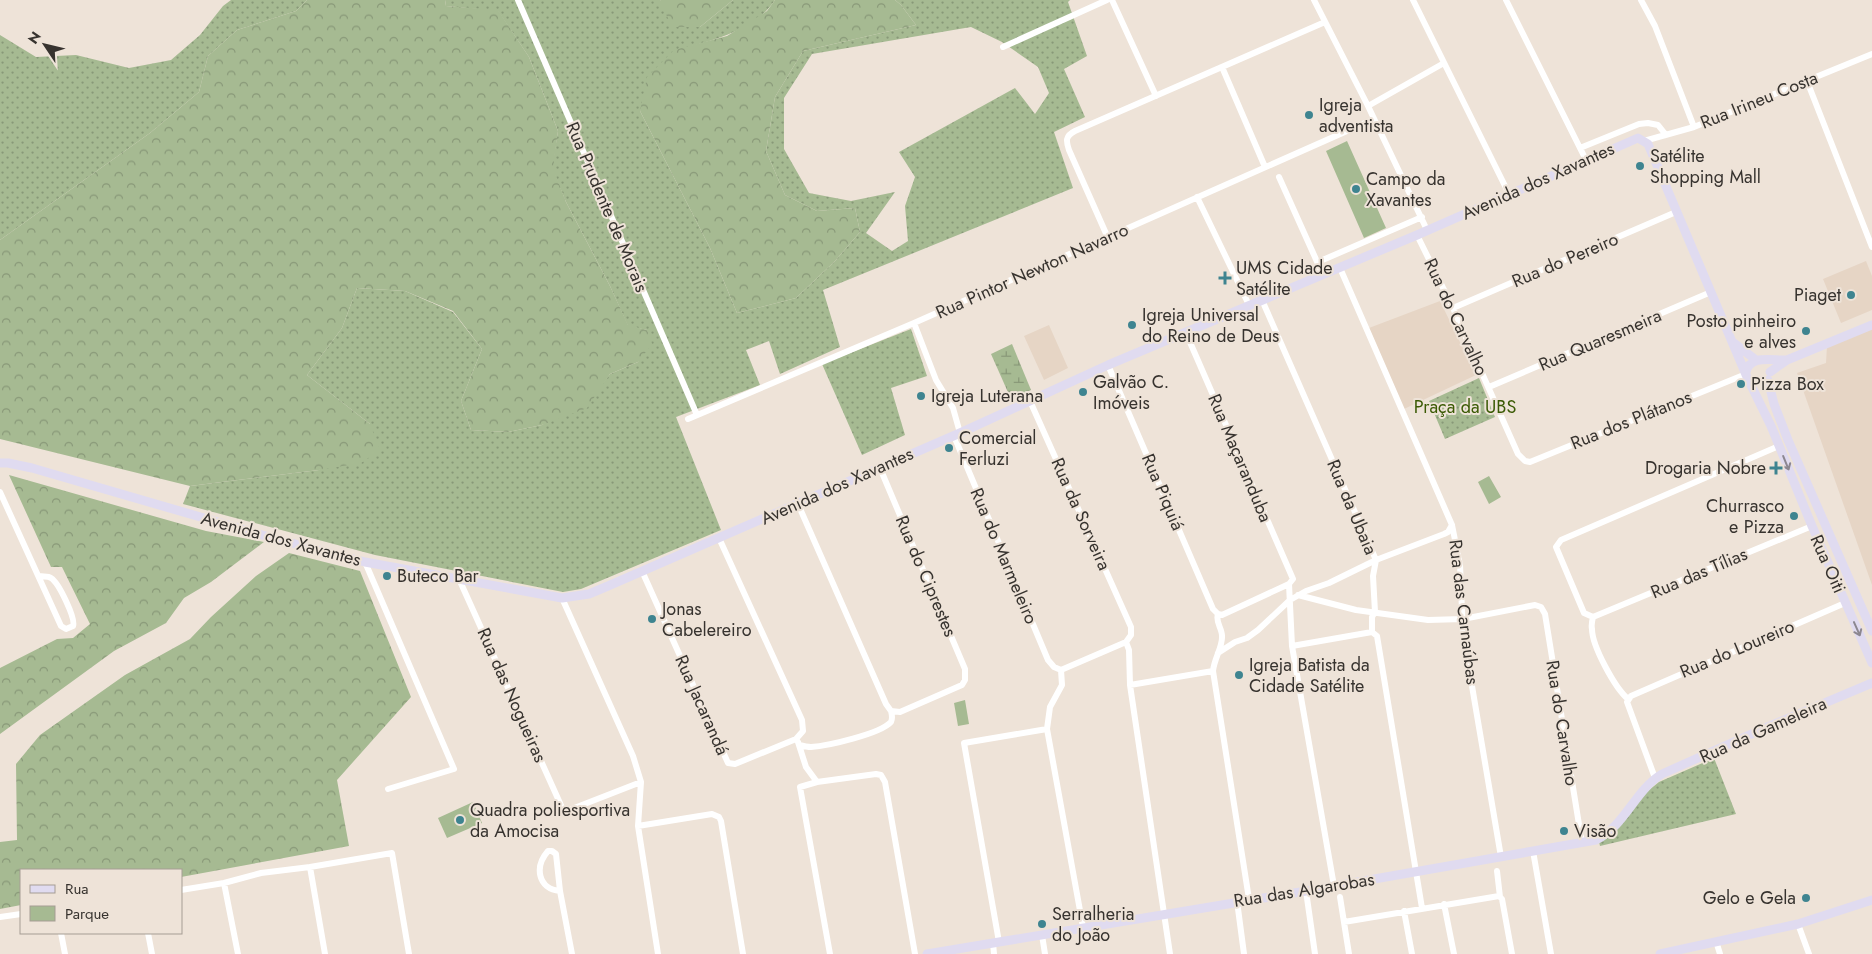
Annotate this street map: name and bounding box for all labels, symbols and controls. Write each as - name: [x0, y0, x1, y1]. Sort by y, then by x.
- north arrow: [20, 20, 70, 70]
- text: N: [23, 27, 46, 48]
- street label: Rua Irineu Costa: [1696, 65, 1822, 135]
- place label: Igreja adventista: [1319, 92, 1394, 139]
- marker: Igreja adventista: [1303, 109, 1315, 121]
- street label: Rua Prudente de Morais: [559, 118, 655, 296]
- street label: Avenida dos Xavantes: [1458, 136, 1618, 226]
- place label: Satélite Shopping Mall: [1650, 143, 1761, 190]
- marker: Satélite Shopping Mall: [1634, 160, 1646, 172]
- place label: Campo da Xavantes: [1366, 166, 1445, 213]
- marker: Campo da Xavantes: [1350, 183, 1362, 195]
- street label: Rua Pintor Newton Navarro: [931, 217, 1133, 325]
- street label: Rua do Pereiro: [1508, 226, 1622, 294]
- street label: Rua do Carvalho: [1417, 254, 1495, 380]
- place label: UMS Cidade Satélite: [1236, 255, 1333, 302]
- marker: UMS Cidade Satélite: [1218, 271, 1232, 285]
- place label: Piaget: [1794, 282, 1842, 308]
- marker: Piaget: [1845, 289, 1857, 301]
- place label: Igreja Universal do Reino de Deus: [1142, 302, 1279, 349]
- street label: Rua Quaresmeira: [1535, 302, 1665, 378]
- place label: Posto pinheiro e alves: [1687, 308, 1796, 355]
- marker: Igreja Universal do Reino de Deus: [1126, 319, 1138, 331]
- marker: Posto pinheiro e alves: [1800, 325, 1812, 337]
- place label: Galvão C. Imóveis: [1093, 369, 1169, 416]
- place label: Pizza Box: [1751, 371, 1824, 397]
- marker: Pizza Box: [1735, 378, 1747, 390]
- place label: Igreja Luterana: [931, 383, 1043, 409]
- street label: Rua dos Plátanos: [1567, 384, 1695, 456]
- marker: Galvão C. Imóveis: [1077, 386, 1089, 398]
- marker: Igreja Luterana: [915, 390, 927, 402]
- street label: Rua Maçaranduba: [1201, 390, 1279, 526]
- park label: Praça da UBS: [1414, 394, 1516, 420]
- place label: Comercial Ferluzi: [959, 425, 1036, 472]
- street label: Avenida dos Xavantes: [757, 441, 917, 531]
- marker: Comercial Ferluzi: [943, 442, 955, 454]
- street label: Rua Piquiá: [1135, 450, 1191, 534]
- street label: Rua da Sorveira: [1045, 454, 1117, 574]
- street label: Rua da Ubaia: [1320, 455, 1384, 559]
- place label: Drogaria Nobre: [1645, 455, 1766, 481]
- one-way arrow: [1782, 455, 1791, 470]
- marker: Drogaria Nobre: [1770, 462, 1782, 474]
- street label: Rua do Marmeleiro: [964, 484, 1044, 628]
- place label: Churrasco e Pizza: [1706, 493, 1784, 540]
- street label: Avenida dos Xavantes: [198, 505, 364, 573]
- marker: Churrasco e Pizza: [1788, 510, 1800, 522]
- street label: Rua do Ciprestes: [889, 511, 963, 641]
- street label: Rua Oiti: [1804, 531, 1852, 597]
- street label: Rua das Carnaúbas: [1442, 538, 1486, 686]
- street label: Rua das Tílias: [1647, 541, 1751, 605]
- place label: Buteco Bar: [397, 563, 480, 589]
- marker: Buteco Bar: [381, 570, 393, 582]
- place label: Jonas Cabelereiro: [660, 596, 752, 643]
- marker: Jonas Cabelereiro: [646, 613, 658, 625]
- street label: Rua do Loureiro: [1676, 613, 1798, 685]
- one-way arrow: [1852, 621, 1862, 636]
- street label: Rua das Nogueiras: [471, 624, 553, 766]
- street label: Rua Jacarandá: [668, 651, 736, 759]
- place label: Igreja Batista da Cidade Satélite: [1249, 652, 1370, 699]
- street label: Rua do Carvalho: [1539, 658, 1585, 788]
- marker: Igreja Batista da Cidade Satélite: [1233, 669, 1245, 681]
- street label: Rua da Gameleira: [1695, 690, 1831, 770]
- place label: Quadra poliesportiva da Amocisa: [470, 797, 630, 844]
- marker: Quadra poliesportiva da Amocisa: [454, 814, 466, 826]
- place label: Visão: [1574, 818, 1617, 844]
- marker: Visão: [1558, 825, 1570, 837]
- street label: Rua das Algarobas: [1232, 866, 1376, 914]
- legend: [20, 869, 182, 934]
- text: Rua: [65, 878, 89, 900]
- place label: Gelo e Gela: [1703, 885, 1796, 911]
- marker: Gelo e Gela: [1800, 892, 1812, 904]
- place label: Serralheria do João: [1052, 901, 1135, 948]
- text: Parque: [65, 903, 109, 925]
- marker: Serralheria do João: [1036, 918, 1048, 930]

